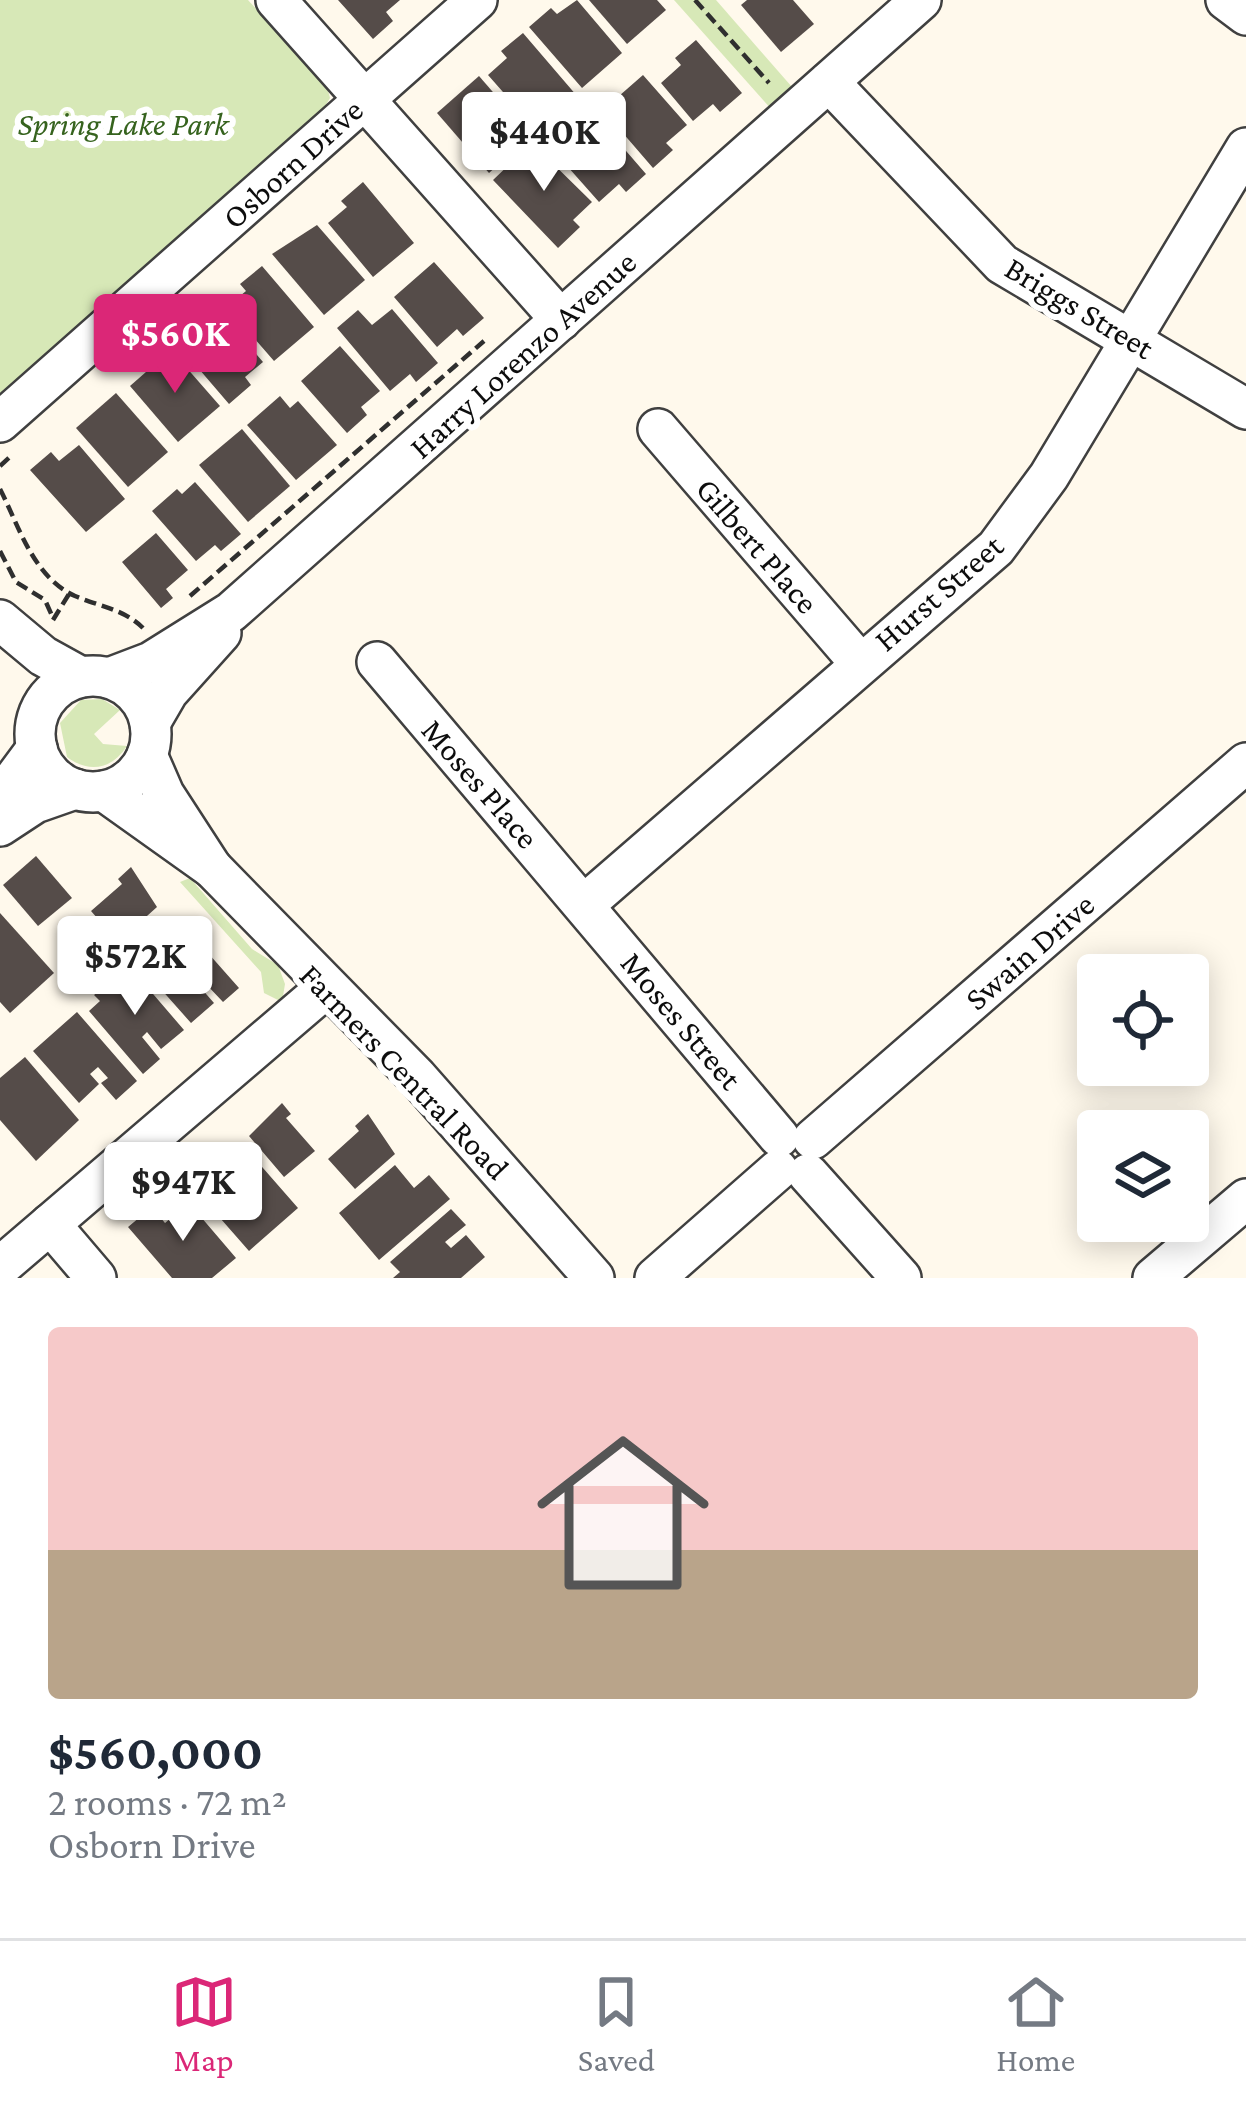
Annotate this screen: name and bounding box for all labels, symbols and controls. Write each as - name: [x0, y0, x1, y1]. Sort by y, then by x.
- street label: Osborn Drive: [215, 91, 370, 236]
- pin: $440K: [460, 92, 628, 194]
- park label: Spring Lake Park: [17, 105, 230, 142]
- text: $440K: [489, 109, 599, 152]
- street label: Harry Lorenzo Avenue: [402, 243, 643, 466]
- street label: Briggs Street: [999, 249, 1162, 367]
- pin: $560K: [91, 294, 259, 396]
- text: $560K: [121, 311, 229, 354]
- street label: Gilbert Place: [689, 470, 826, 620]
- street label: Hurst Street: [867, 526, 1011, 658]
- street label: Moses Place: [415, 711, 547, 855]
- street label: Swain Drive: [957, 885, 1101, 1017]
- pin: $572K: [51, 916, 219, 1018]
- text: $572K: [84, 933, 186, 976]
- street label: Moses Street: [614, 944, 750, 1097]
- map controls: [1077, 954, 1209, 1242]
- button: locate: [1077, 954, 1209, 1086]
- street label: Farmers Central Road: [292, 956, 517, 1187]
- button: layers: [1077, 1110, 1209, 1242]
- pin: $947K: [99, 1142, 267, 1244]
- text: $947K: [131, 1159, 235, 1202]
- icon: home: [515, 1405, 731, 1621]
- text: $560,000: [48, 1723, 263, 1780]
- text: 2 rooms · 72 m²: [48, 1780, 287, 1823]
- text: Osborn Drive: [48, 1823, 256, 1866]
- tab: Map: [171, 1969, 237, 2078]
- tab: Saved: [578, 1969, 655, 2078]
- tab: Home: [996, 1969, 1075, 2078]

